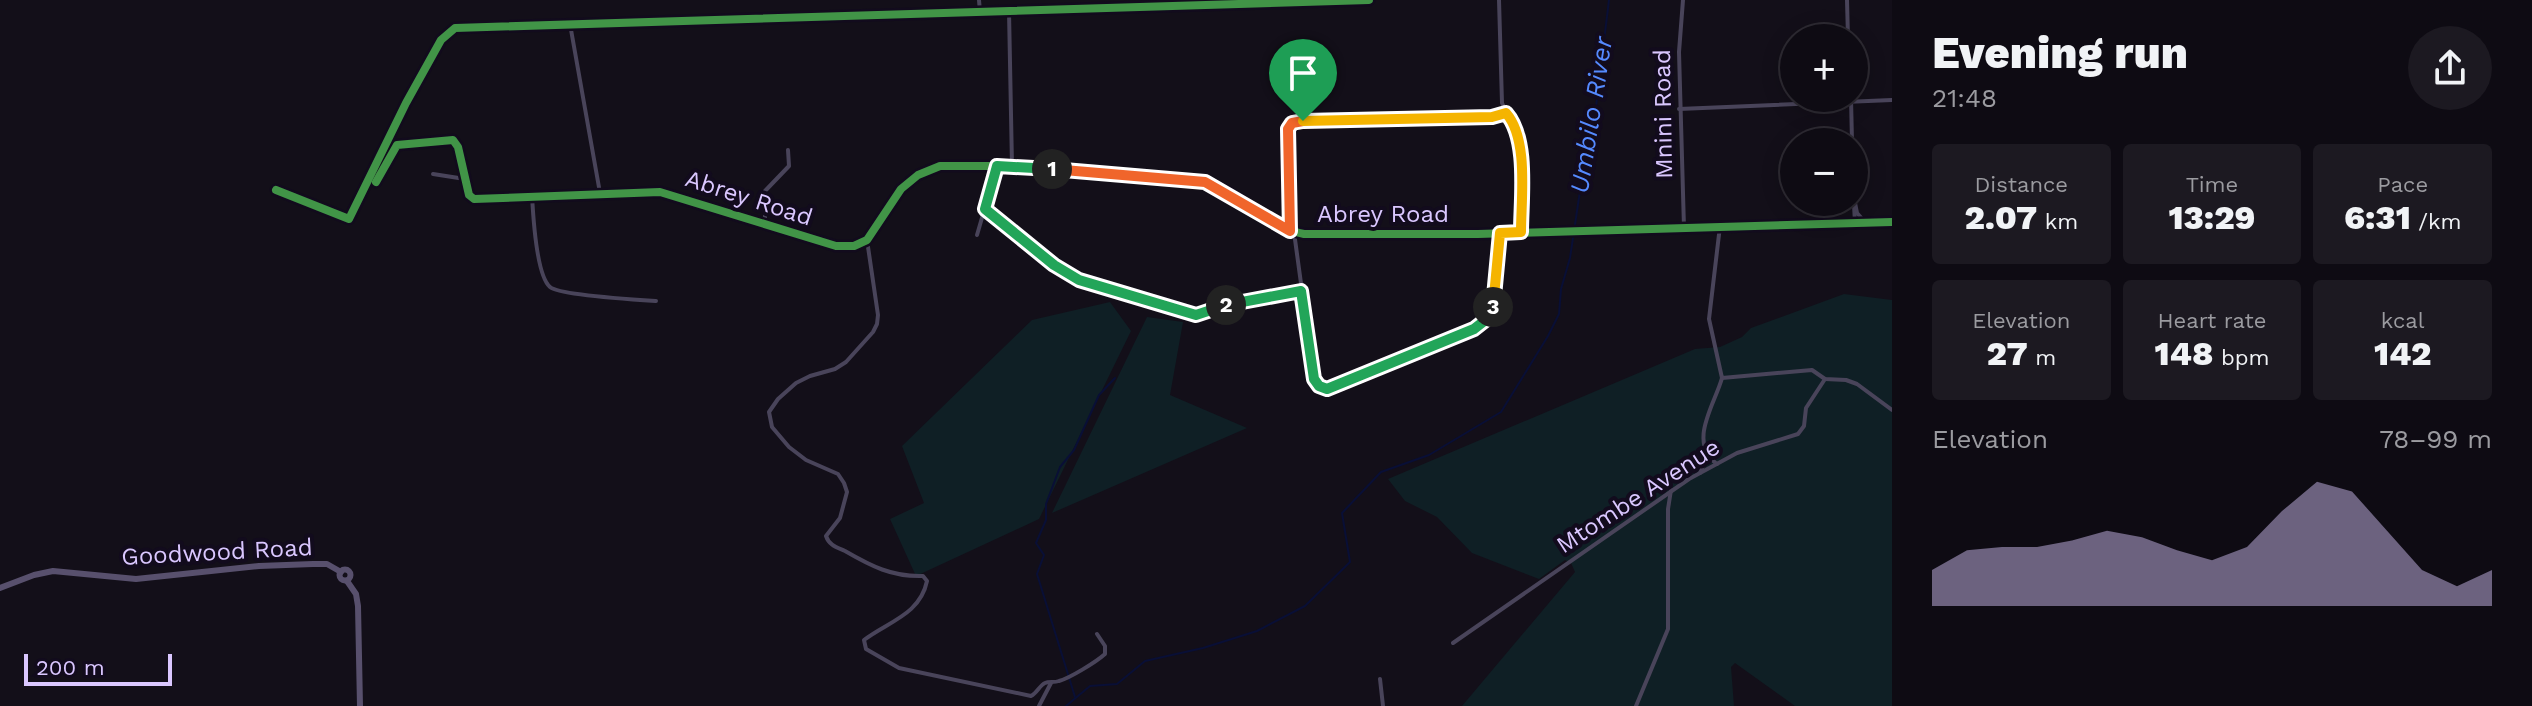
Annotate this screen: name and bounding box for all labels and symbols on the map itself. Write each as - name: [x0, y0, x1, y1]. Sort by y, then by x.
- water label: Umbilo River: [1564, 34, 1618, 195]
- pin: [1269, 39, 1337, 121]
- street label: Mnini Road: [1648, 49, 1678, 179]
- pin: 1: [1032, 149, 1072, 189]
- street label: Abrey Road: [682, 164, 816, 232]
- street label: Abrey Road: [1317, 200, 1449, 228]
- pin: 2: [1206, 285, 1246, 325]
- pin: 3: [1473, 287, 1513, 327]
- street label: Mtombe Avenue: [1551, 433, 1725, 559]
- street label: Goodwood Road: [121, 533, 313, 571]
- scale bar: [24, 650, 172, 686]

